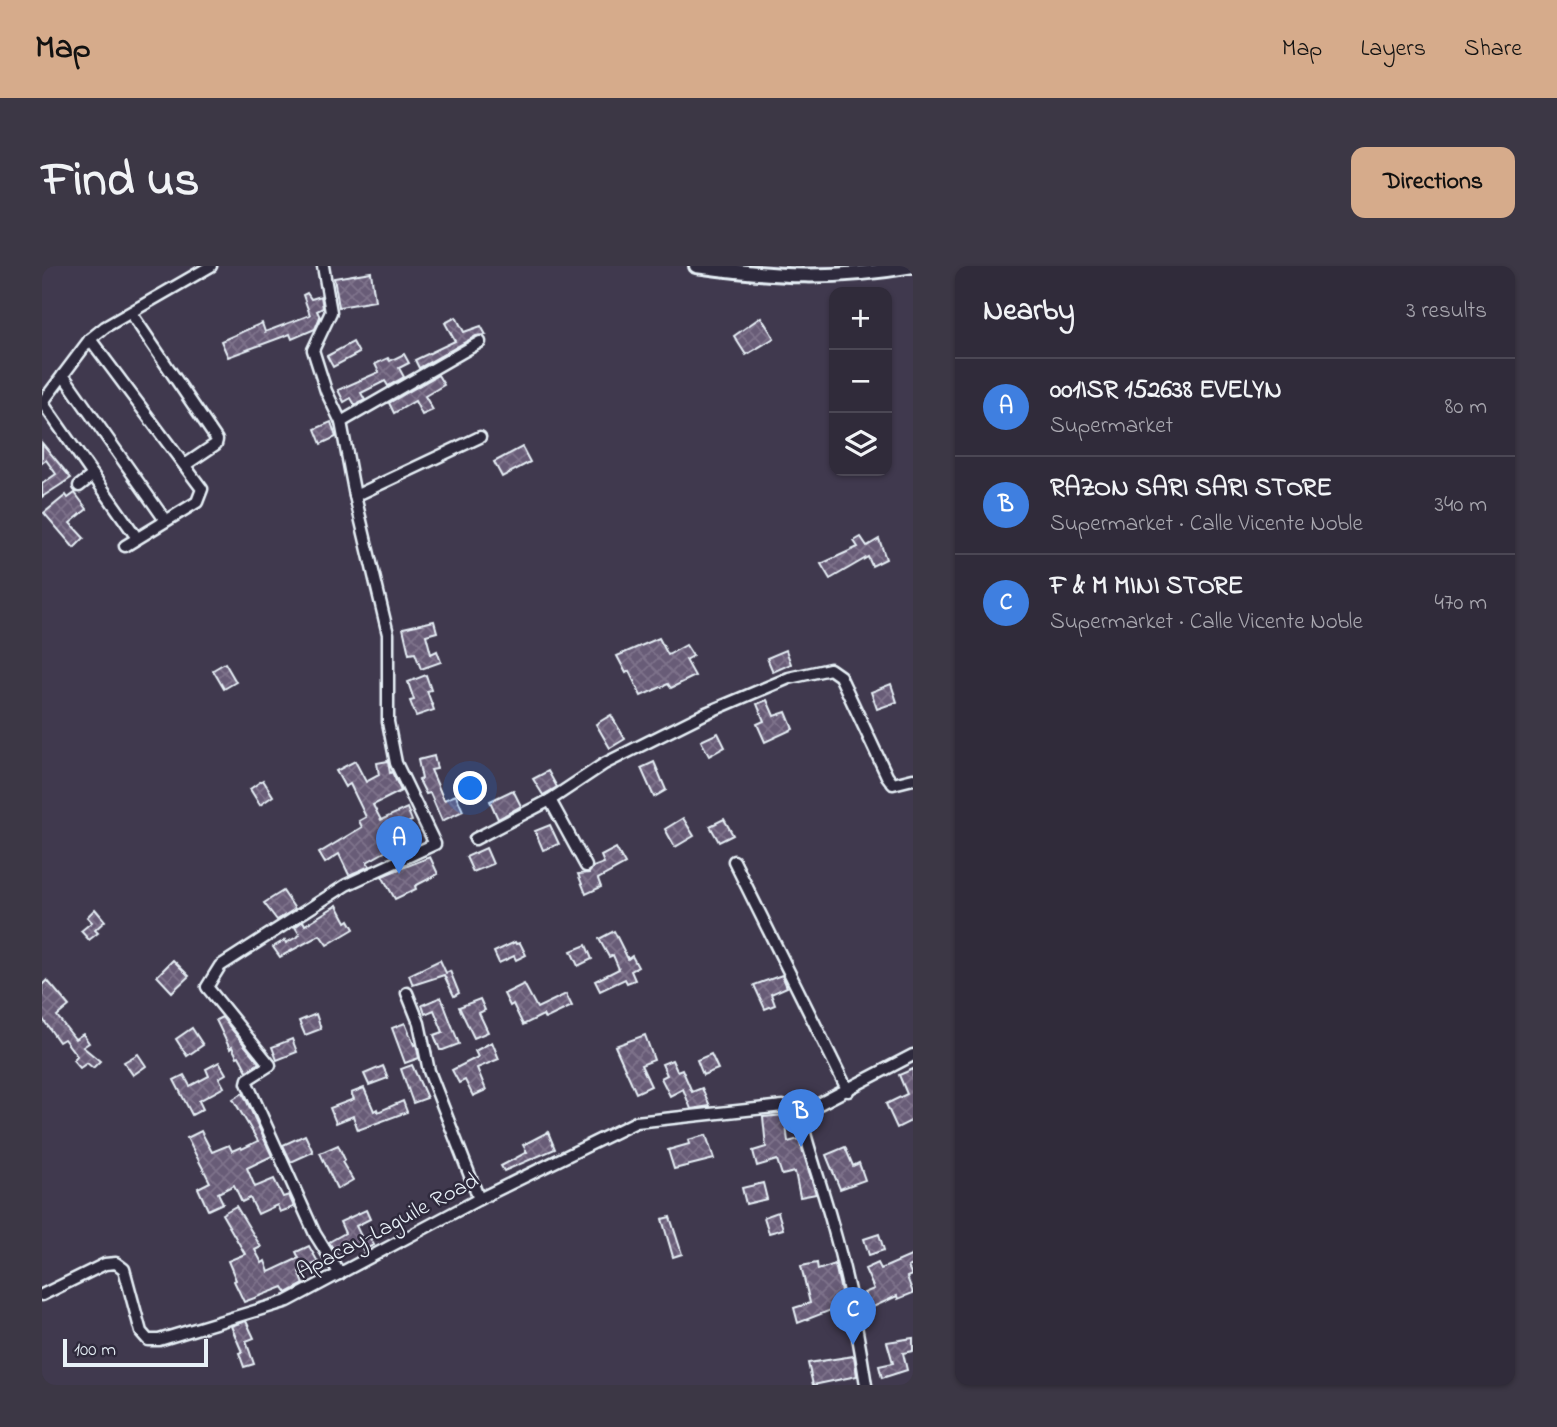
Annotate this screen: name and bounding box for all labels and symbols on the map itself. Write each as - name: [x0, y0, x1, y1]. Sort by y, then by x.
- your location: [453, 771, 487, 805]
- pin: A: [376, 816, 422, 874]
- pin: B: [778, 1089, 824, 1147]
- street label: Apacay-Laguile Road: [291, 1165, 486, 1291]
- pin: C: [830, 1287, 876, 1345]
- scale bar: [63, 1336, 208, 1368]

